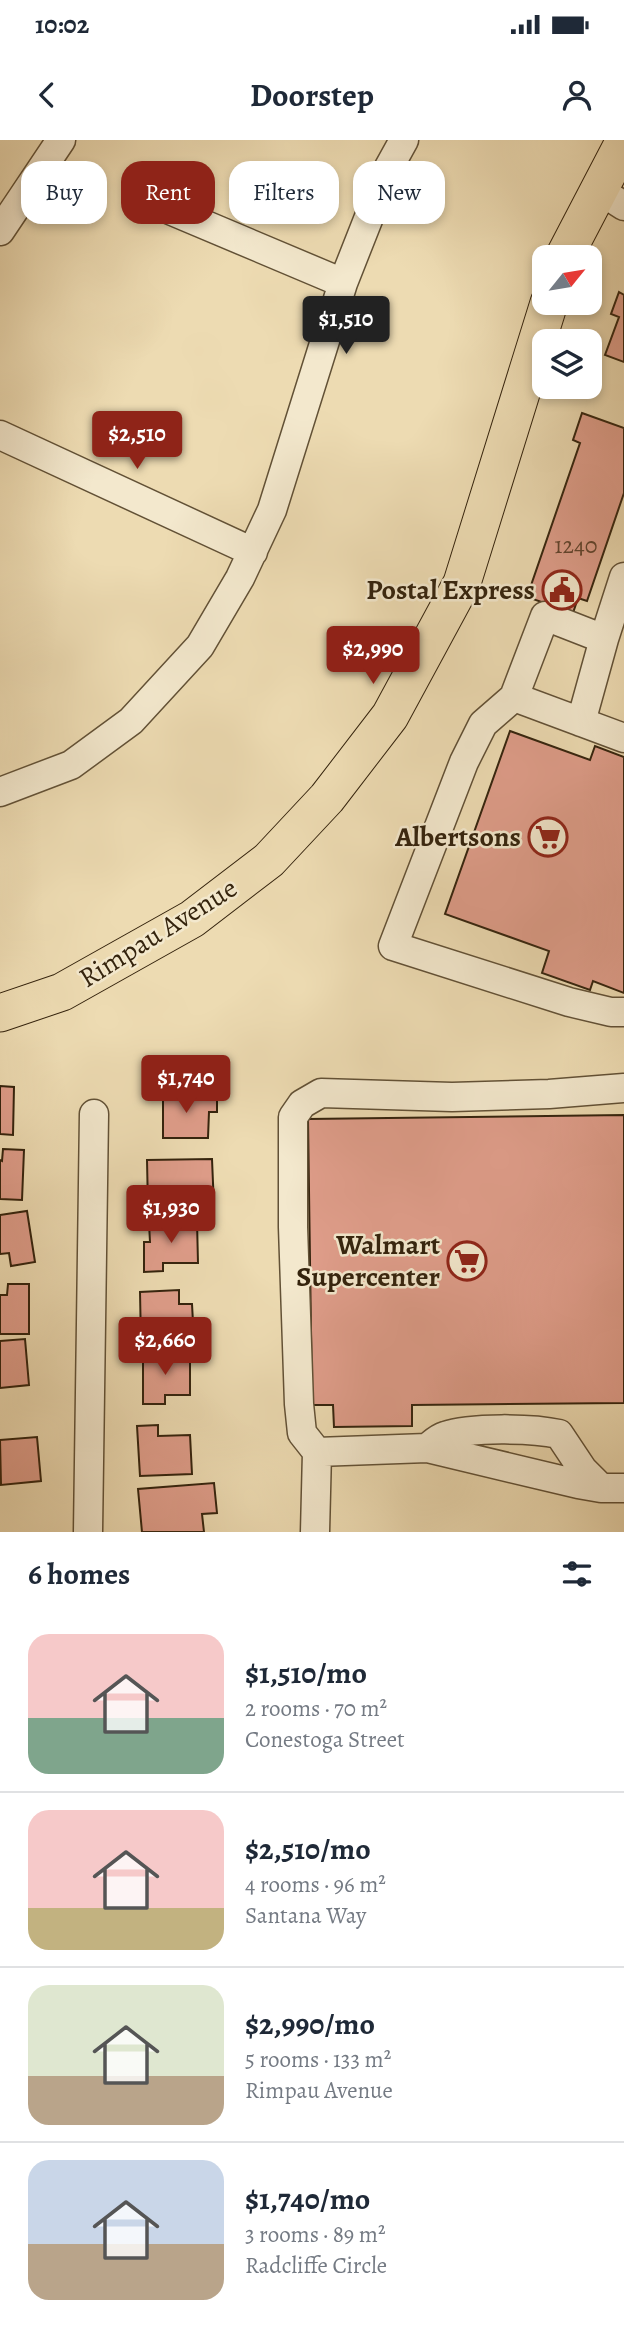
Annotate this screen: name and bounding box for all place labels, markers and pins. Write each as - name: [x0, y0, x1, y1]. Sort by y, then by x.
- pin: $1,510: [289, 296, 403, 356]
- pin: $2,510: [80, 412, 194, 471]
- public building icon: Postal Express: [541, 569, 583, 611]
- place label: Postal Express: [366, 571, 535, 609]
- pin: $2,990: [316, 626, 430, 686]
- supermarket icon: Albertsons: [527, 816, 569, 858]
- place label: Albertsons: [394, 818, 521, 856]
- pin: $1,740: [129, 1056, 243, 1115]
- pin: $1,930: [114, 1186, 228, 1245]
- place label: Walmart Supercenter: [296, 1226, 440, 1296]
- supermarket icon: Walmart Supercenter: [446, 1240, 488, 1282]
- pin: $2,660: [108, 1318, 222, 1377]

